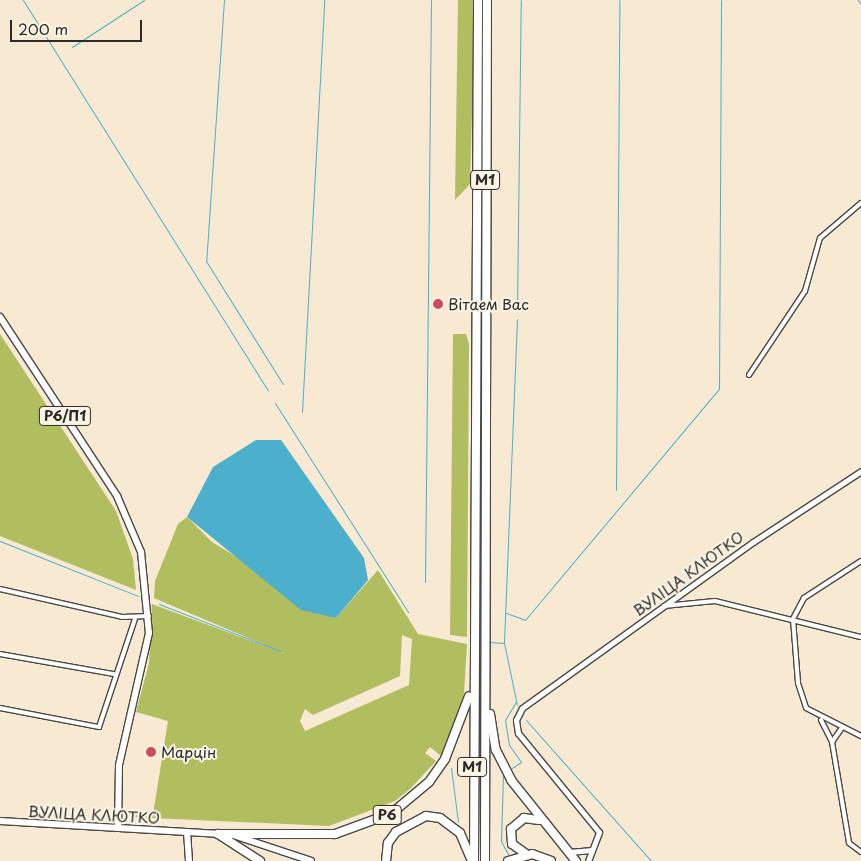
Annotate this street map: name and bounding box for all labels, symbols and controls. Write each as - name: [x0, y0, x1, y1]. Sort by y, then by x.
- scale bar: [12, 10, 145, 42]
- text: 200 m: [18, 17, 68, 40]
- road number: М1: [470, 168, 500, 192]
- place label: Вітаем Вас: [448, 295, 531, 313]
- marker: Вітаем Вас: [432, 298, 444, 310]
- road number: Р6/П1: [39, 404, 91, 428]
- street label: ВУЛІЦА КЛЮТКО: [629, 527, 747, 619]
- place label: Марцін: [161, 743, 216, 761]
- marker: Марцін: [145, 746, 157, 758]
- road number: М1: [457, 756, 487, 779]
- street label: ВУЛІЦА КЛЮТКО: [27, 802, 161, 826]
- road number: Р6: [372, 804, 402, 826]

